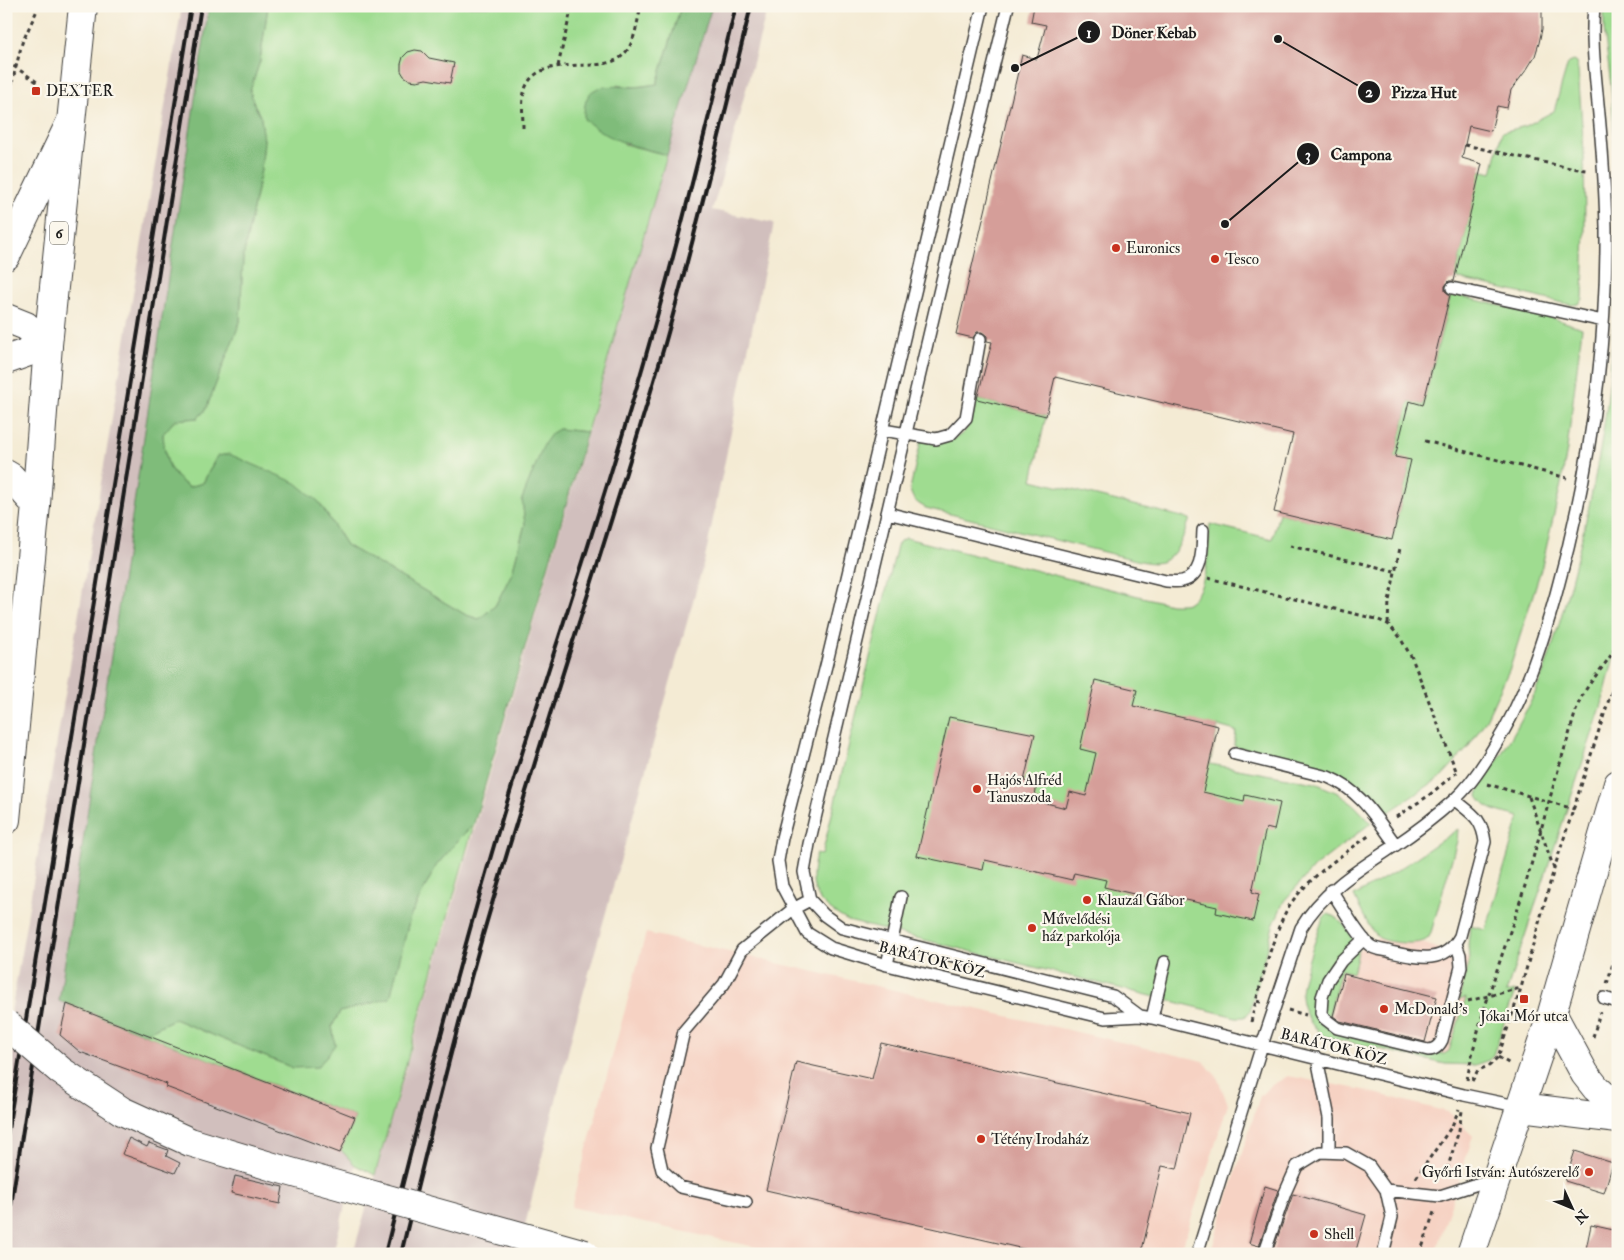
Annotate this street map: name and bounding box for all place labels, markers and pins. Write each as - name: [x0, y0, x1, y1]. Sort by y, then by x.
- callout: Döner Kebab: [1077, 17, 1207, 48]
- callout: Pizza Hut: [1356, 77, 1467, 108]
- place label: DEXTER: [46, 82, 114, 101]
- marker: DEXTER: [30, 85, 42, 97]
- callout: Campona: [1296, 139, 1402, 170]
- place label: Euronics: [1126, 239, 1180, 258]
- marker: Euronics: [1110, 242, 1122, 254]
- place label: Tesco: [1225, 250, 1259, 269]
- marker: Tesco: [1209, 253, 1221, 265]
- place label: Hajós Alfréd Tanuszoda: [987, 771, 1063, 807]
- marker: Hajós Alfréd Tanuszoda: [971, 783, 983, 795]
- place label: Klauzál Gábor: [1097, 891, 1185, 910]
- marker: Klauzál Gábor: [1081, 894, 1093, 906]
- place label: Művelődési ház parkolója: [1042, 910, 1121, 947]
- marker: Művelődési ház parkolója: [1026, 922, 1038, 934]
- marker: Jókai Mór utca: [1518, 993, 1530, 1005]
- place label: McDonald's: [1394, 1000, 1467, 1019]
- marker: McDonald's: [1378, 1003, 1390, 1015]
- place label: Jókai Mór utca: [1479, 1007, 1569, 1027]
- place label: Tétény Irodaház: [991, 1130, 1089, 1149]
- marker: Tétény Irodaház: [975, 1133, 987, 1145]
- place label: Győrfi István: Autószerelő: [1422, 1163, 1580, 1182]
- marker: Győrfi István: Autószerelő: [1583, 1166, 1595, 1178]
- place label: Shell: [1324, 1225, 1354, 1244]
- marker: Shell: [1308, 1228, 1320, 1240]

